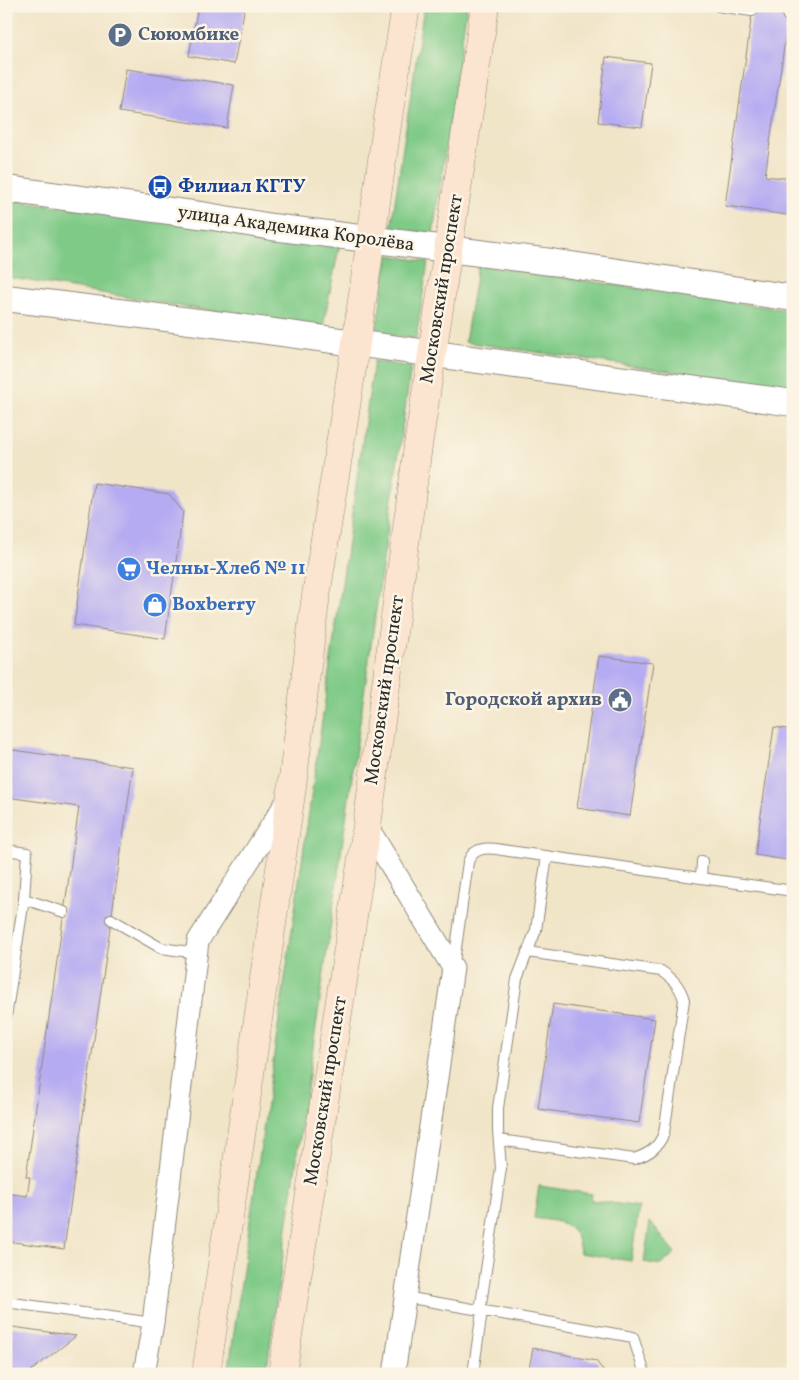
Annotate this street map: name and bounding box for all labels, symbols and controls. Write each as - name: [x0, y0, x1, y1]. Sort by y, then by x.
- parking icon: Сююмбике: [107, 22, 133, 48]
- place label: Сююмбике: [138, 22, 240, 48]
- bus stop icon: Филиал КГТУ: [147, 174, 173, 200]
- place label: Филиал КГТУ: [178, 174, 306, 200]
- street label: Московский проспект: [414, 192, 470, 386]
- street label: улица Академика Королёва: [176, 199, 416, 259]
- supermarket icon: Челны-Хлеб № 11: [116, 556, 142, 582]
- place label: Челны-Хлеб № 11: [146, 556, 306, 582]
- shop icon: Boxberry: [142, 592, 168, 618]
- place label: Boxberry: [172, 592, 256, 618]
- street label: Московский проспект: [359, 593, 411, 787]
- place label: Городской архив: [445, 687, 602, 713]
- public building icon: Городской архив: [607, 687, 633, 713]
- street label: Московский проспект: [298, 994, 354, 1188]

